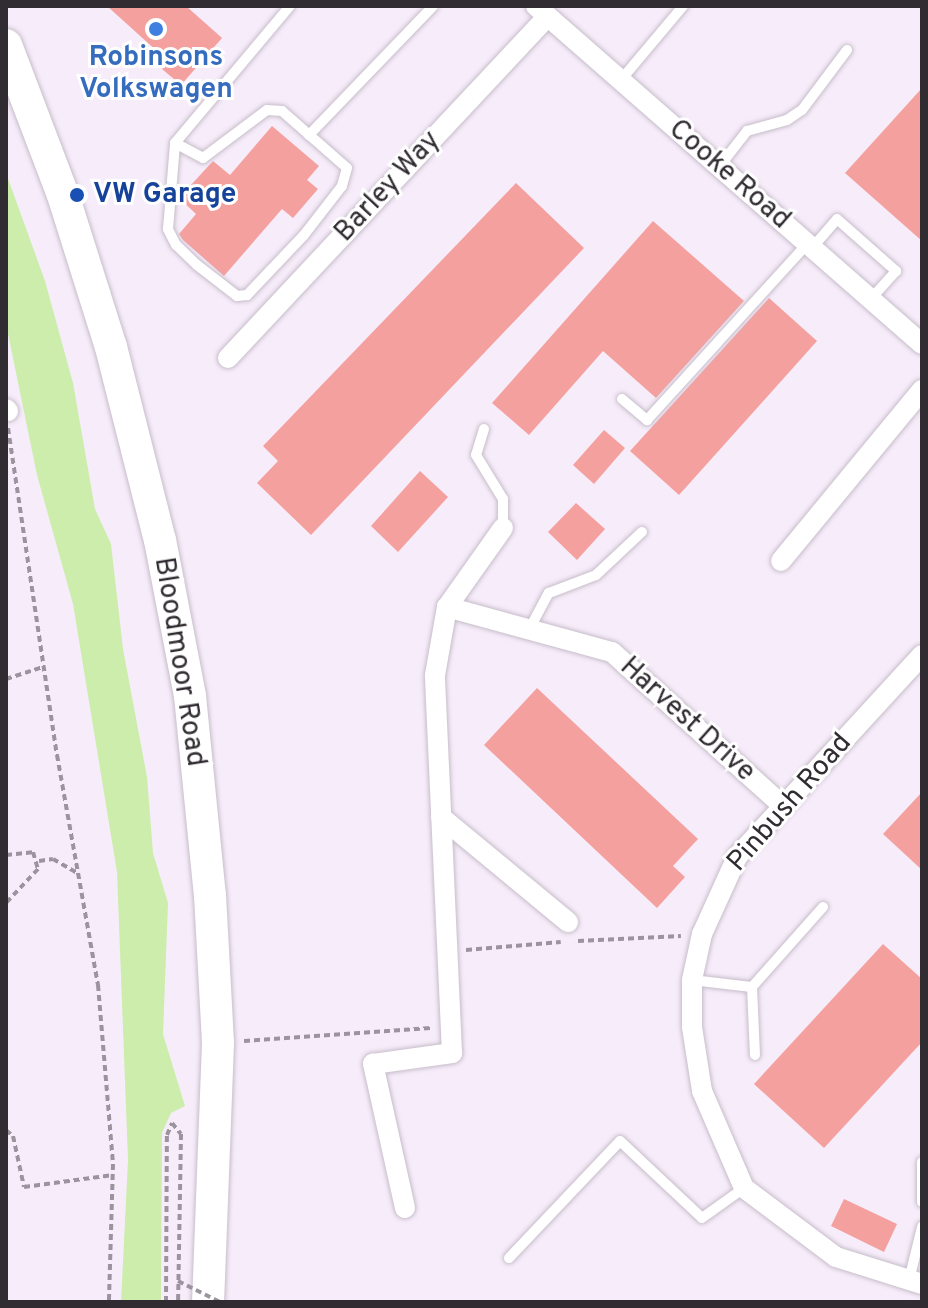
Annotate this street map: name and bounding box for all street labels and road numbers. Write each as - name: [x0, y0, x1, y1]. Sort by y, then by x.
- street label: Cooke Road: [661, 113, 797, 237]
- street label: Barley Way: [328, 124, 448, 250]
- street label: Bloodmoor Road: [146, 555, 212, 769]
- street label: Harvest Drive: [612, 651, 762, 789]
- street label: Pinbush Road: [721, 727, 859, 879]

